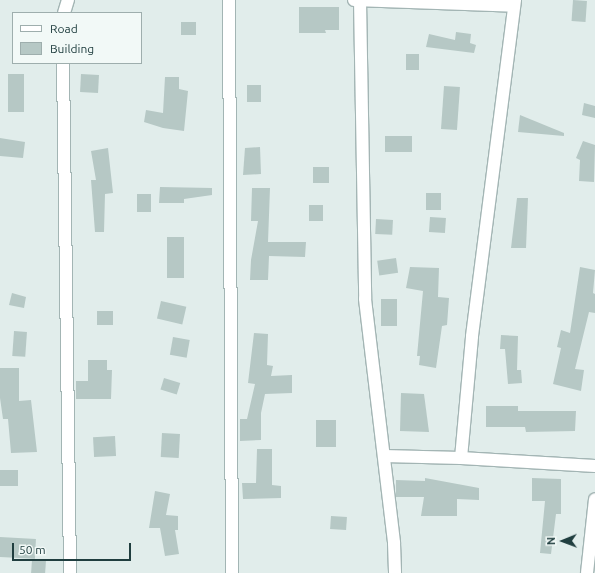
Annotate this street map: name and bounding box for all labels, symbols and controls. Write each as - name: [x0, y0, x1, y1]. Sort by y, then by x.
- legend: [12, 12, 142, 64]
- text: Road: [50, 22, 78, 35]
- text: Building: [50, 42, 94, 55]
- north arrow: [543, 521, 583, 561]
- scale bar: [14, 535, 133, 561]
- text: N: [545, 537, 557, 545]
- text: 50 m: [19, 543, 46, 556]

